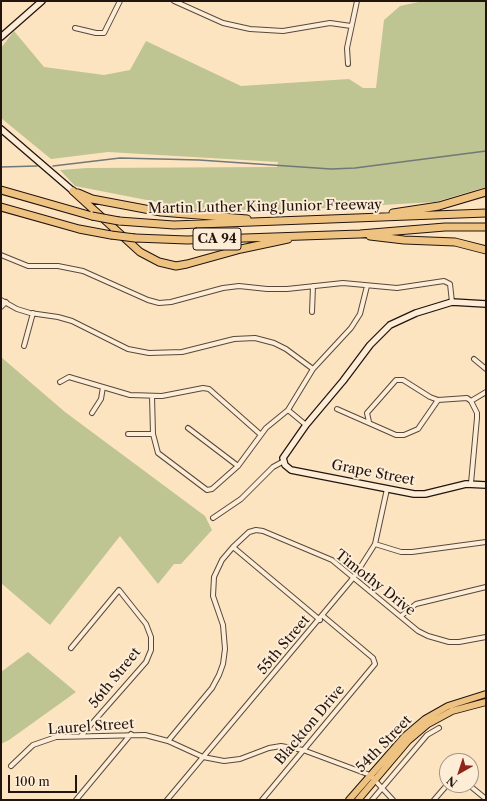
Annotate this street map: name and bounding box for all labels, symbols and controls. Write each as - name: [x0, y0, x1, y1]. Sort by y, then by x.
- street label: Martin Luther King Junior Freeway: [148, 197, 382, 217]
- road number: CA 94: [193, 228, 241, 250]
- street label: Grape Street: [330, 457, 416, 489]
- street label: Timothy Drive: [331, 546, 419, 620]
- street label: 55th Street: [254, 612, 314, 678]
- street label: 56th Street: [86, 644, 144, 712]
- street label: Blackton Drive: [272, 682, 348, 768]
- street label: 54th Street: [353, 712, 415, 776]
- street label: Laurel Street: [47, 716, 135, 738]
- north arrow: [439, 753, 479, 793]
- scale bar: [10, 767, 79, 793]
- text: N: [444, 773, 460, 790]
- text: 100 m: [15, 774, 50, 789]

